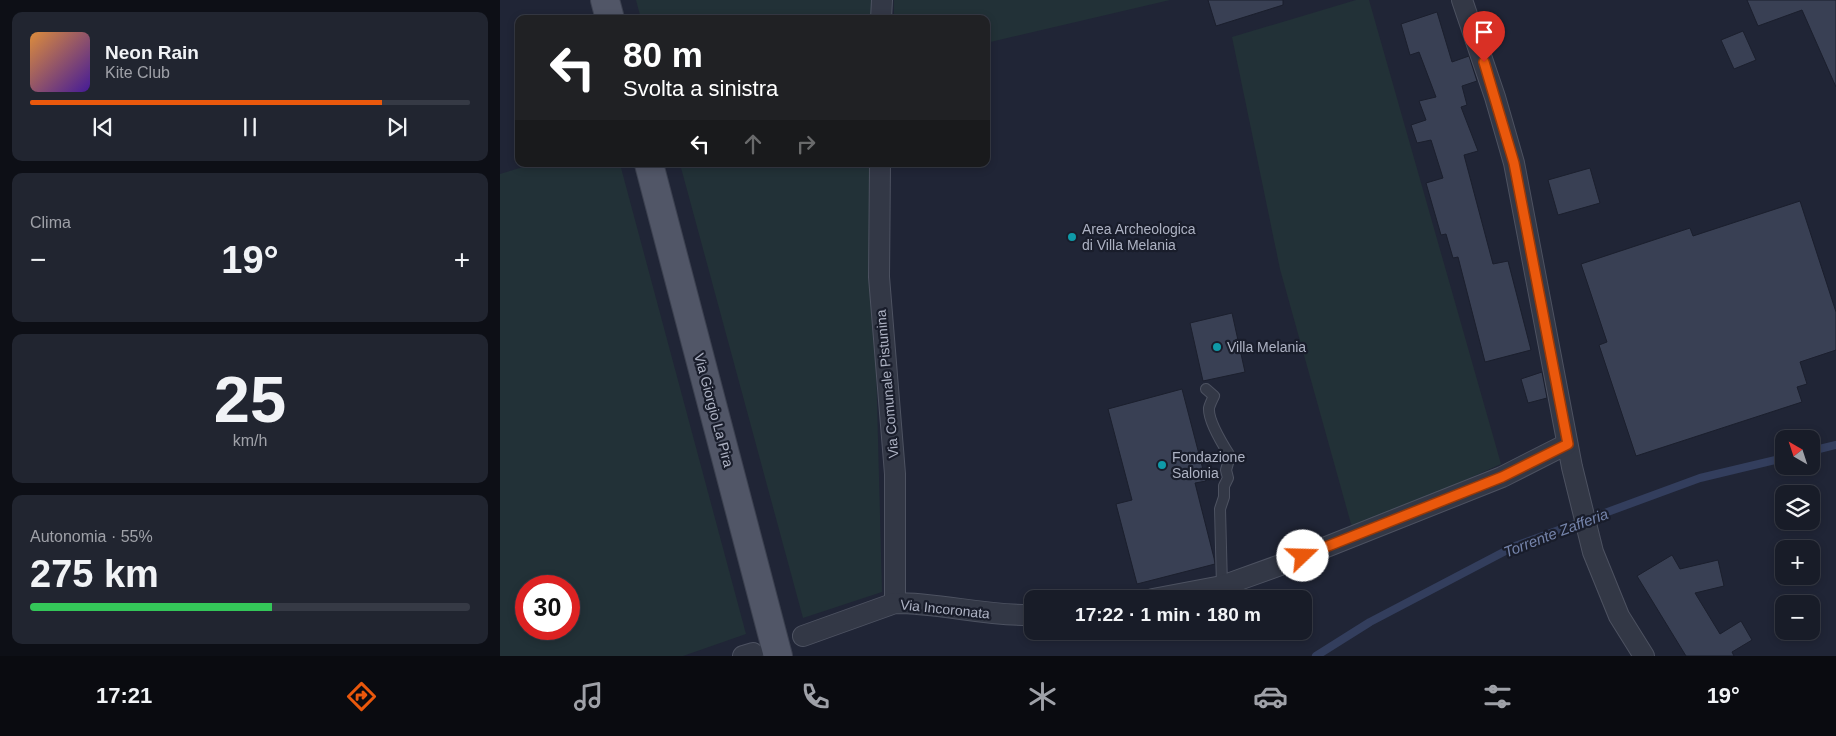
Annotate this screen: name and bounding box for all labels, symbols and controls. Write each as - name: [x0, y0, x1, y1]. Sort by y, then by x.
- pin: [1463, 11, 1505, 62]
- icon: arrive: [1470, 18, 1498, 46]
- icon: left: [540, 35, 605, 100]
- text: 80 m: [623, 35, 703, 74]
- text: Neon Rain: [105, 42, 199, 63]
- text: Kite Club: [105, 64, 170, 81]
- text: Svolta a sinistra: [623, 76, 778, 101]
- icon: previous: [89, 113, 117, 141]
- icon: pause: [236, 113, 264, 141]
- icon: next: [383, 113, 411, 141]
- icon: left: [686, 130, 714, 158]
- icon: ahead: [739, 130, 767, 158]
- icon: right: [792, 130, 820, 158]
- text: Clima: [30, 214, 71, 231]
- place label: Area Archeologica di Villa Melania: [1082, 221, 1196, 253]
- marker: Area Archeologica di Villa Melania: [1066, 231, 1078, 243]
- text: 19°: [221, 239, 279, 281]
- text: −: [30, 244, 46, 275]
- text: +: [454, 244, 470, 275]
- street label: Via Comunale Pistunina: [873, 309, 901, 459]
- place label: Villa Melania: [1227, 339, 1306, 355]
- marker: Villa Melania: [1211, 341, 1223, 353]
- street label: Via Giorgio La Pira: [691, 351, 737, 469]
- text: 25: [214, 363, 286, 436]
- north arrow: [1775, 430, 1820, 475]
- map controls: [1775, 430, 1820, 640]
- text: km/h: [233, 432, 267, 449]
- place label: Fondazione Salonia: [1172, 449, 1245, 481]
- marker: Fondazione Salonia: [1156, 459, 1168, 471]
- button: layers: [1775, 485, 1820, 530]
- water label: Torrente Zafferia: [1501, 505, 1610, 560]
- text: Autonomia · 55%: [30, 528, 153, 545]
- position arrow: [1276, 529, 1328, 581]
- button: +: [1775, 540, 1820, 585]
- text: 275 km: [30, 553, 159, 595]
- speed limit sign: 30: [515, 575, 580, 640]
- button: −: [1775, 595, 1820, 640]
- street label: Via Incoronata: [899, 596, 991, 622]
- text: 17:22 · 1 min · 180 m: [1075, 604, 1261, 625]
- icon: directions: [344, 679, 379, 714]
- icon: music: [571, 679, 606, 714]
- icon: phone: [798, 679, 833, 714]
- icon: climate: [1025, 679, 1060, 714]
- icon: car: [1253, 679, 1288, 714]
- icon: filters: [1480, 679, 1515, 714]
- text: 17:21: [96, 683, 152, 708]
- text: 19°: [1707, 683, 1740, 708]

